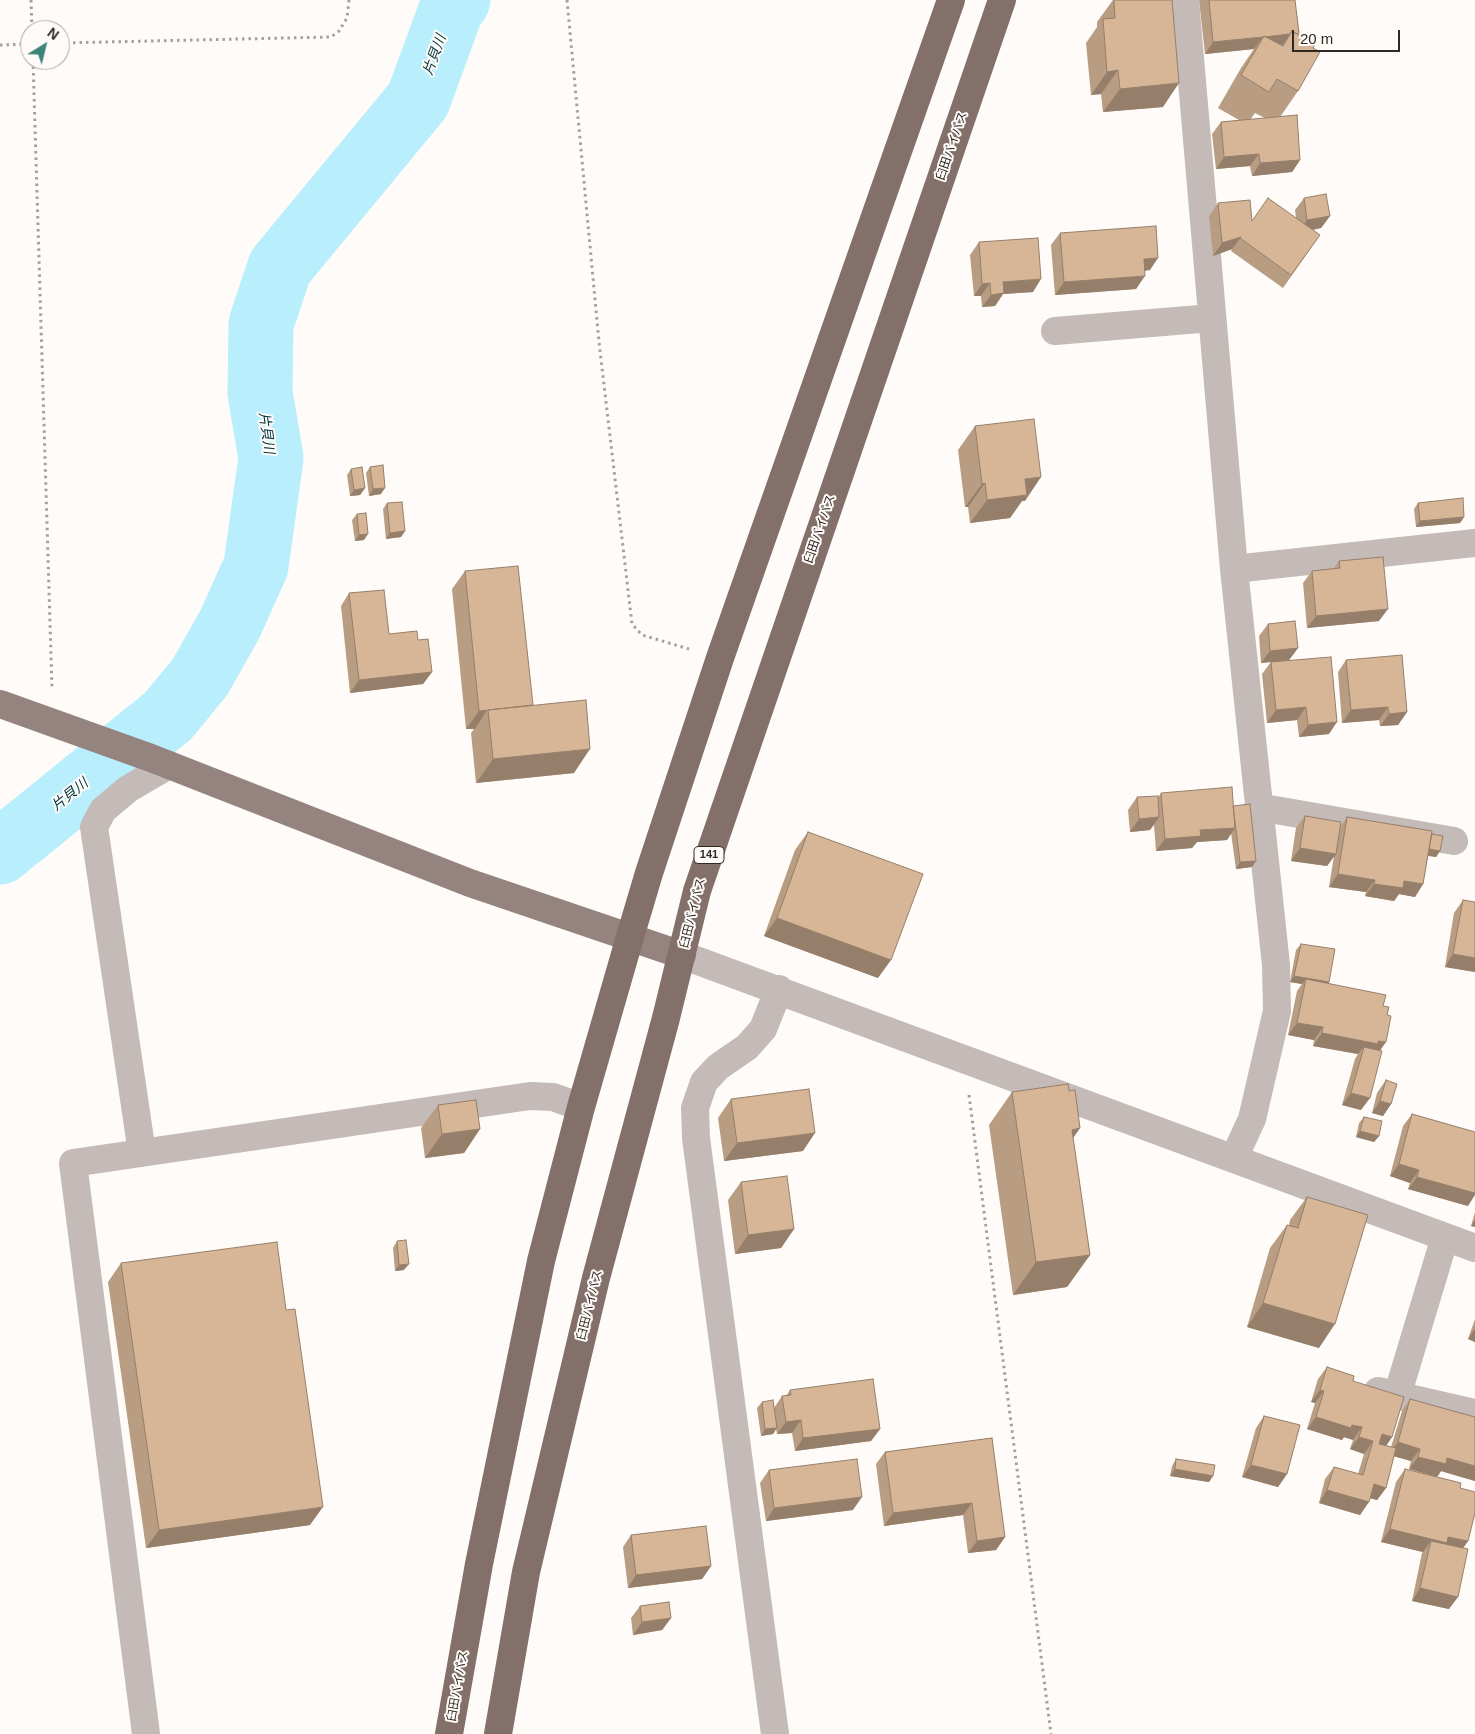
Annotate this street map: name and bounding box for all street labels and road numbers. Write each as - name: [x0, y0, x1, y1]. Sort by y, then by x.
- street label: 臼田バイパス: [933, 110, 971, 182]
- street label: 臼田バイパス: [801, 493, 839, 565]
- road number: 141: [694, 846, 724, 864]
- street label: 臼田バイパス: [677, 876, 709, 950]
- street label: 臼田バイパス: [574, 1268, 606, 1342]
- street label: 臼田バイパス: [445, 1649, 471, 1723]

